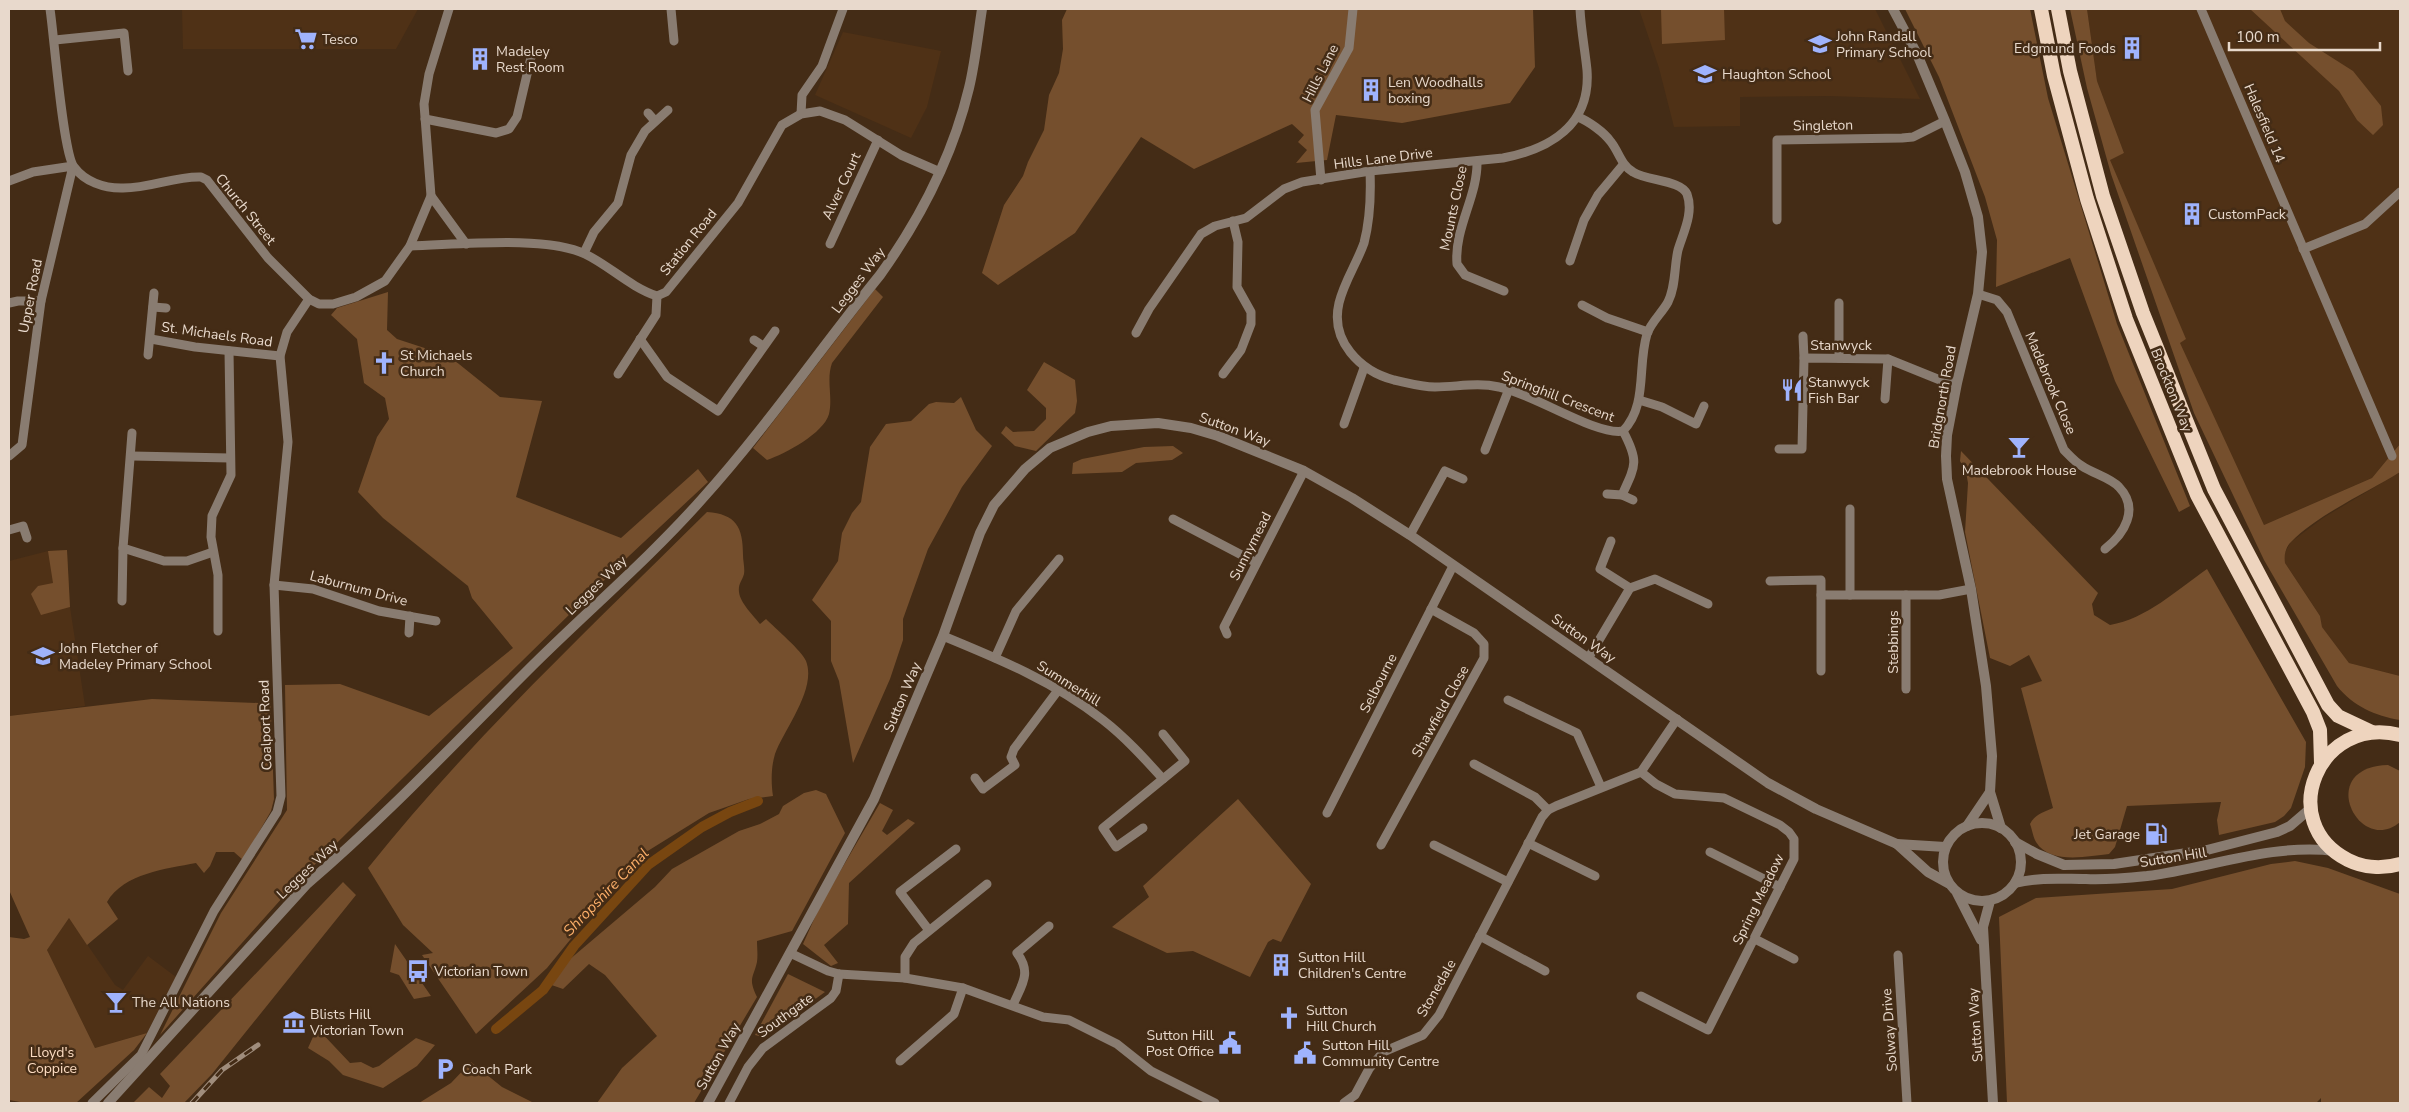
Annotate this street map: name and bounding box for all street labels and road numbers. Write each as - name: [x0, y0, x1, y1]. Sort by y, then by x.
- street label: Hills Lane: [1298, 41, 1343, 106]
- street label: Halesfield 14: [2239, 81, 2290, 166]
- street label: Singleton: [1793, 115, 1853, 136]
- street label: Hills Lane Drive: [1332, 143, 1434, 174]
- street label: Alver Court: [818, 149, 865, 223]
- street label: Mounts Close: [1435, 164, 1472, 252]
- street label: Church Street: [211, 170, 280, 249]
- street label: Station Road: [656, 205, 721, 280]
- street label: Legges Way: [827, 243, 890, 317]
- street label: Upper Road: [14, 257, 47, 335]
- street label: St. Michaels Road: [160, 317, 274, 352]
- street label: Madebrook Close: [2020, 329, 2081, 437]
- street label: Stanwyck: [1810, 336, 1873, 355]
- street label: Bridgnorth Road: [1924, 344, 1961, 450]
- street label: Brockton Way: [2146, 345, 2197, 436]
- street label: Springhill Crescent: [1499, 366, 1617, 427]
- street label: Sutton Way: [1197, 408, 1274, 451]
- street label: Sunnymead: [1225, 509, 1276, 584]
- street label: Legges Way: [562, 551, 632, 619]
- street label: Laburnum Drive: [308, 566, 410, 611]
- street label: Sutton Way: [1548, 609, 1620, 668]
- street label: Stebbings: [1884, 610, 1903, 674]
- street label: Selbourne: [1355, 650, 1402, 716]
- street label: Summerhill: [1033, 656, 1105, 711]
- street label: Sutton Way: [879, 658, 926, 735]
- street label: Shawfield Close: [1407, 662, 1474, 761]
- street label: Coalport Road: [254, 679, 277, 771]
- street label: Legges Way: [273, 835, 343, 903]
- street label: Sutton Hill: [2138, 843, 2209, 872]
- street label: Spring Meadow: [1728, 850, 1789, 948]
- street label: Stonedale: [1412, 956, 1461, 1021]
- street label: Sutton Way: [1963, 986, 1988, 1063]
- street label: Solway Drive: [1877, 988, 1902, 1072]
- street label: Southgate: [753, 989, 817, 1042]
- street label: Sutton Way: [692, 1018, 745, 1093]

